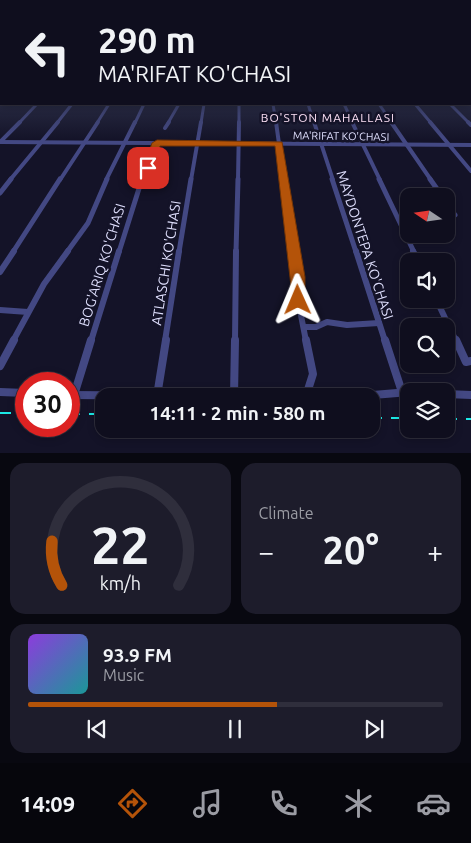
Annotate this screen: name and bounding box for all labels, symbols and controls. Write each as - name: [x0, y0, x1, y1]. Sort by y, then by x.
- icon: left: [15, 20, 80, 85]
- text: 290 m: [98, 20, 196, 60]
- text: MA'RIFAT KO'CHASI: [98, 61, 291, 86]
- district label: BO'STON MAHALLASI: [261, 111, 395, 124]
- street label: MA'RIFAT KO'CHASI: [293, 129, 389, 143]
- pin: [127, 147, 169, 189]
- icon: arrive: [134, 154, 162, 182]
- street label: MAYDONTEPA KO'CHASI: [333, 169, 397, 321]
- north arrow: [400, 188, 455, 242]
- map controls: [400, 188, 455, 438]
- street label: ATLASCHI KO'CHASI: [148, 199, 184, 327]
- street label: BOG'ARIQ KO'CHASI: [76, 202, 128, 328]
- button: sound: [400, 253, 455, 308]
- position arrow: [271, 273, 323, 325]
- button: search: [400, 318, 455, 373]
- speed limit sign: 30: [15, 372, 80, 437]
- button: layers: [400, 383, 455, 438]
- text: 14:11 · 2 min · 580 m: [150, 402, 325, 424]
- text: Climate: [259, 504, 314, 522]
- text: 22: [91, 516, 150, 574]
- text: 20°: [323, 529, 379, 571]
- text: −: [259, 536, 274, 567]
- text: +: [427, 536, 443, 567]
- text: km/h: [100, 573, 141, 593]
- text: 93.9 FM: [103, 644, 172, 666]
- text: Music: [103, 666, 144, 684]
- icon: previous: [83, 715, 111, 743]
- icon: pause: [221, 715, 249, 743]
- icon: next: [360, 715, 388, 743]
- icon: directions: [115, 786, 150, 821]
- icon: music: [190, 786, 225, 821]
- icon: phone: [266, 786, 301, 821]
- icon: climate: [341, 786, 376, 821]
- icon: car: [416, 786, 451, 821]
- text: 14:09: [20, 791, 75, 816]

